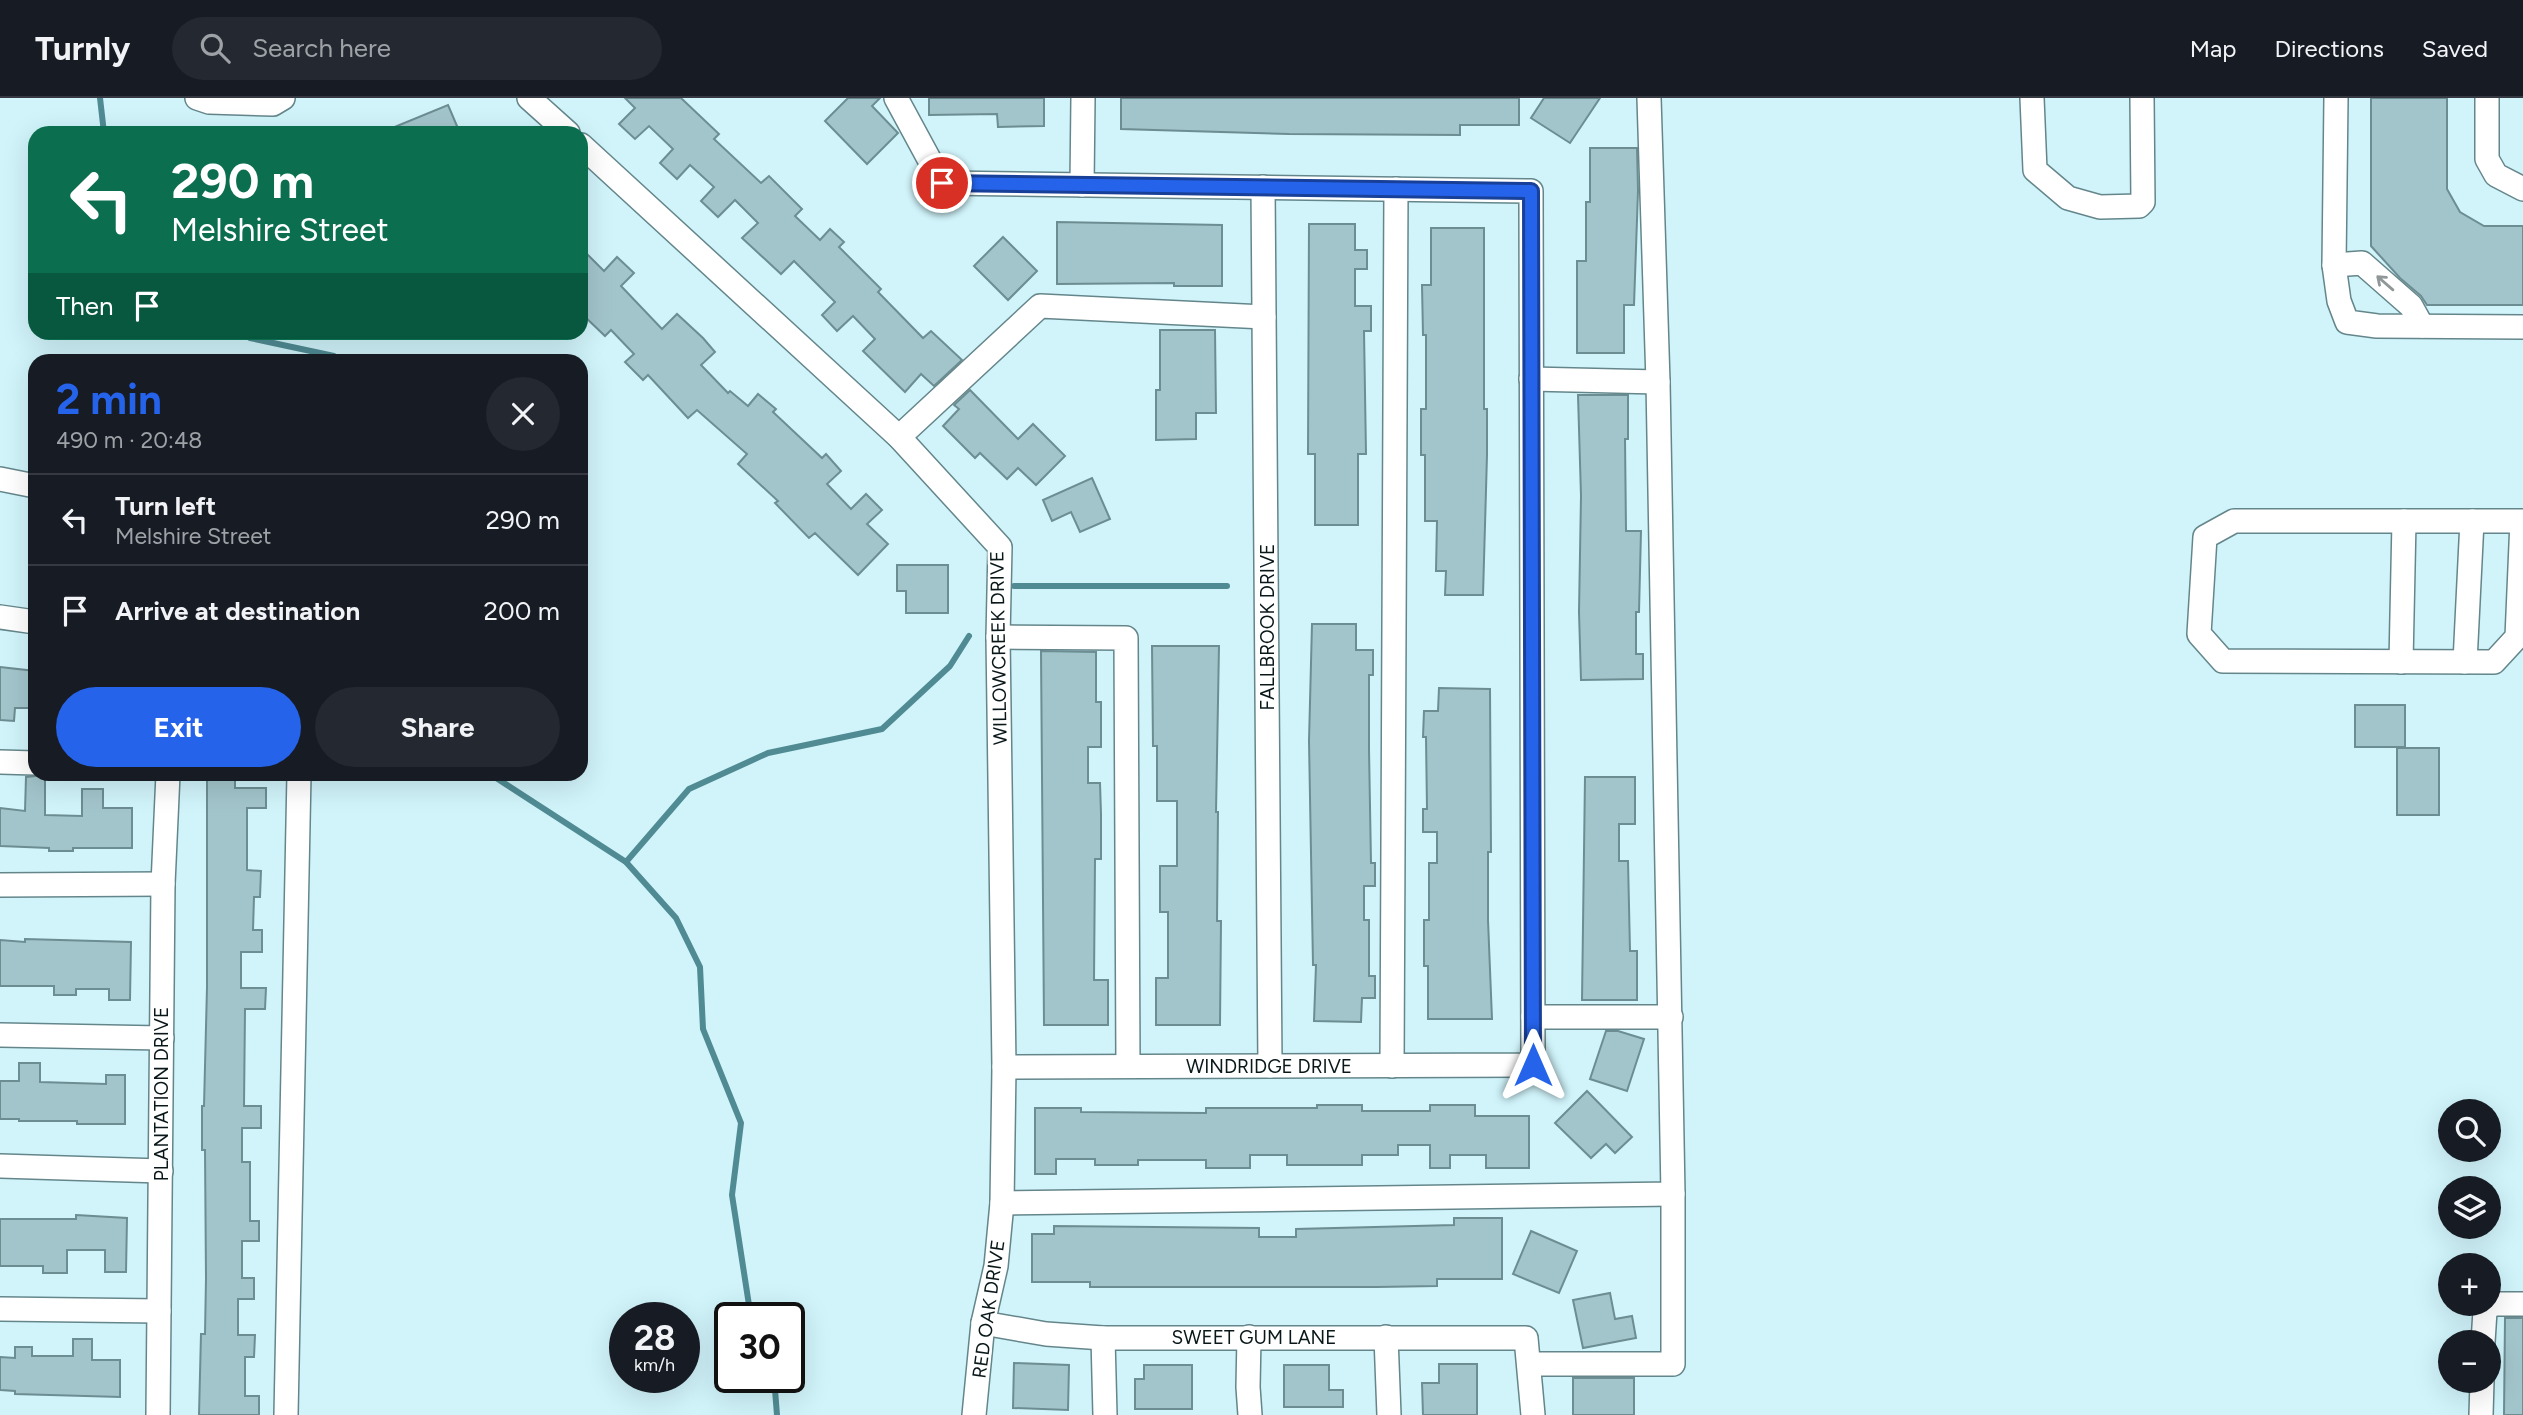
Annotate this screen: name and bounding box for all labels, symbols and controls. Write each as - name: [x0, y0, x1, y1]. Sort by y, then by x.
- search box: [172, 17, 662, 80]
- text: Turnly: [35, 29, 130, 68]
- icon: search: [196, 29, 234, 67]
- text: Search here: [252, 32, 391, 64]
- text: Map: [2190, 34, 2236, 63]
- text: Directions: [2274, 34, 2384, 63]
- text: Saved: [2422, 34, 2488, 63]
- text: 290 m: [171, 151, 314, 210]
- pin: [912, 153, 972, 213]
- icon: left: [56, 154, 147, 245]
- icon: arrive: [923, 164, 961, 202]
- text: Melshire Street: [171, 211, 389, 249]
- one-way arrow: [2376, 275, 2394, 291]
- icon: arrive: [128, 287, 166, 325]
- text: Then: [56, 290, 114, 322]
- text: 2 min: [56, 374, 162, 425]
- button: close: [486, 377, 560, 451]
- text: 490 m · 20:48: [56, 426, 202, 454]
- text: Turn left: [115, 490, 216, 522]
- icon: left: [56, 501, 94, 539]
- text: 290 m: [486, 504, 560, 536]
- text: Melshire Street: [115, 522, 271, 550]
- street label: FALLBROOK DRIVE: [1256, 544, 1279, 710]
- street label: WILLOWCREEK DRIVE: [985, 551, 1012, 745]
- icon: arrive: [56, 592, 94, 630]
- text: Arrive at destination: [115, 595, 360, 627]
- text: 200 m: [484, 595, 560, 627]
- button: Exit: [56, 687, 301, 767]
- button: Share: [315, 687, 560, 767]
- street label: PLANTATION DRIVE: [150, 1007, 173, 1181]
- position arrow: [1496, 1028, 1570, 1102]
- street label: WINDRIDGE DRIVE: [1186, 1055, 1352, 1078]
- map controls: [2438, 1099, 2501, 1393]
- button: search: [2438, 1099, 2501, 1162]
- button: layers: [2438, 1176, 2501, 1239]
- street label: RED OAK DRIVE: [967, 1238, 1010, 1380]
- button: +: [2438, 1253, 2501, 1316]
- speed limit sign: 30: [714, 1302, 805, 1393]
- text: 28: [634, 1317, 675, 1359]
- street label: SWEET GUM LANE: [1172, 1326, 1336, 1349]
- button: −: [2438, 1330, 2501, 1393]
- text: km/h: [634, 1354, 675, 1376]

